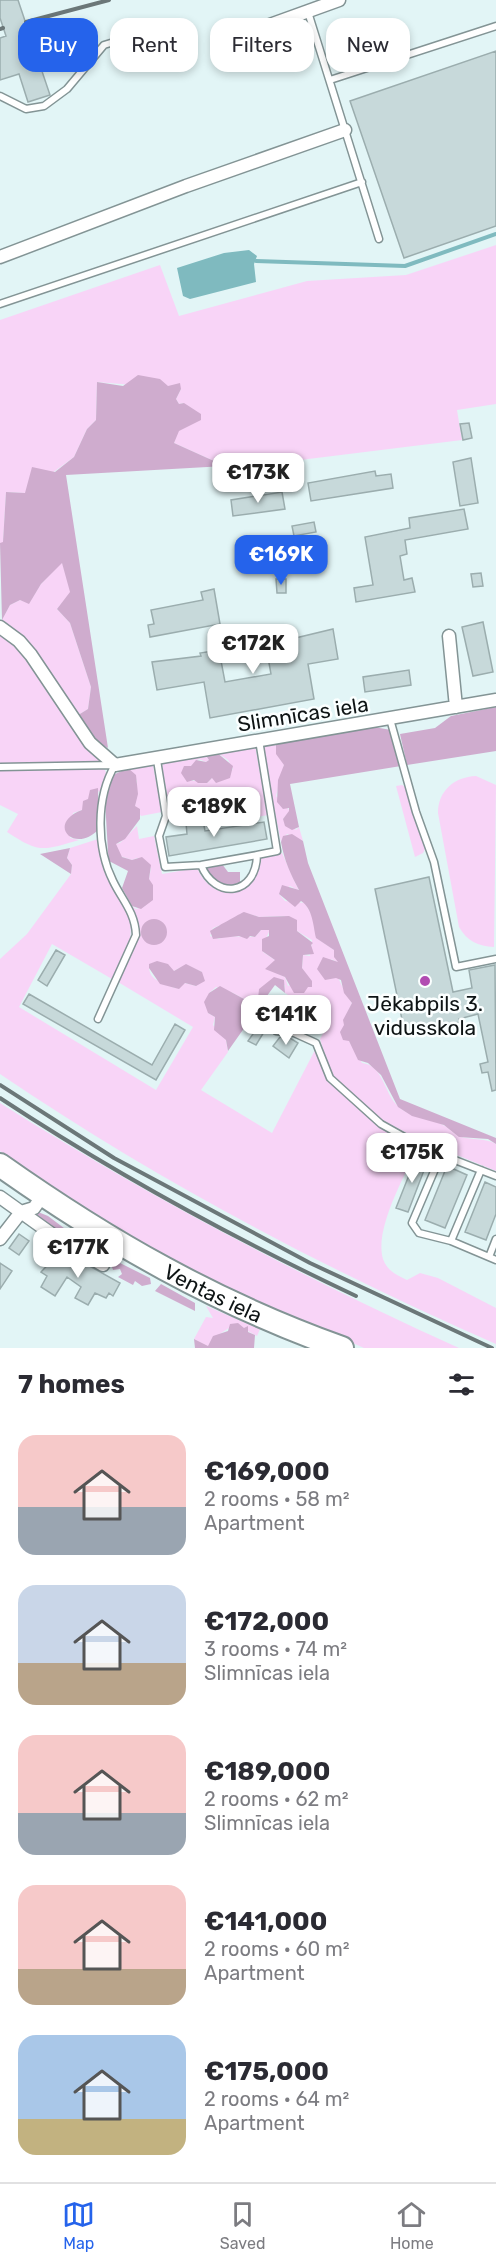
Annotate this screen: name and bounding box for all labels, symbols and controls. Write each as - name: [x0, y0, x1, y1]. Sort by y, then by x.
- chip: Buy: [18, 18, 98, 72]
- chip: Rent: [110, 18, 198, 72]
- chip: Filters: [210, 18, 314, 72]
- chip: New: [326, 18, 410, 72]
- pin: €173K: [216, 453, 300, 504]
- text: €173K: [226, 460, 290, 484]
- pin: €169K: [239, 535, 323, 586]
- text: €169K: [249, 542, 313, 566]
- pin: €172K: [211, 624, 295, 675]
- text: €172K: [221, 631, 285, 655]
- street label: Slimnīcas iela: [236, 691, 370, 737]
- pin: €189K: [172, 787, 256, 838]
- text: €189K: [181, 794, 247, 818]
- marker: Jēkabpils 3. vidusskola: [418, 974, 432, 988]
- place label: Jēkabpils 3. vidusskola: [367, 991, 483, 1040]
- pin: €141K: [244, 995, 328, 1046]
- text: €141K: [255, 1002, 317, 1026]
- pin: €175K: [370, 1133, 454, 1184]
- text: €175K: [380, 1140, 444, 1164]
- pin: €177K: [36, 1228, 120, 1279]
- text: €177K: [47, 1235, 109, 1259]
- street label: Ventas iela: [160, 1258, 266, 1327]
- icon: filters: [445, 1368, 478, 1401]
- text: 7 homes: [18, 1369, 125, 1400]
- text: €169,000: [204, 1456, 330, 1487]
- icon: home: [66, 1459, 138, 1531]
- text: 2 rooms · 58 m²: [204, 1487, 350, 1511]
- text: Apartment: [204, 1511, 305, 1535]
- text: €172,000: [204, 1606, 329, 1637]
- icon: home: [66, 1609, 138, 1681]
- text: 3 rooms · 74 m²: [204, 1637, 347, 1661]
- text: Slimnīcas iela: [204, 1661, 330, 1685]
- text: €189,000: [204, 1756, 330, 1787]
- icon: home: [66, 1759, 138, 1831]
- text: 2 rooms · 62 m²: [204, 1787, 349, 1811]
- text: Slimnīcas iela: [204, 1811, 330, 1835]
- text: €141,000: [204, 1906, 327, 1937]
- icon: home: [66, 1909, 138, 1981]
- text: 2 rooms · 60 m²: [204, 1937, 350, 1961]
- text: Apartment: [204, 1961, 305, 1985]
- text: €175,000: [204, 2056, 329, 2087]
- icon: home: [66, 2059, 138, 2131]
- text: 2 rooms · 64 m²: [204, 2087, 349, 2111]
- text: Apartment: [204, 2111, 305, 2135]
- tab: Map: [62, 2198, 95, 2253]
- tab: Saved: [220, 2198, 265, 2253]
- tab: Home: [390, 2198, 434, 2253]

